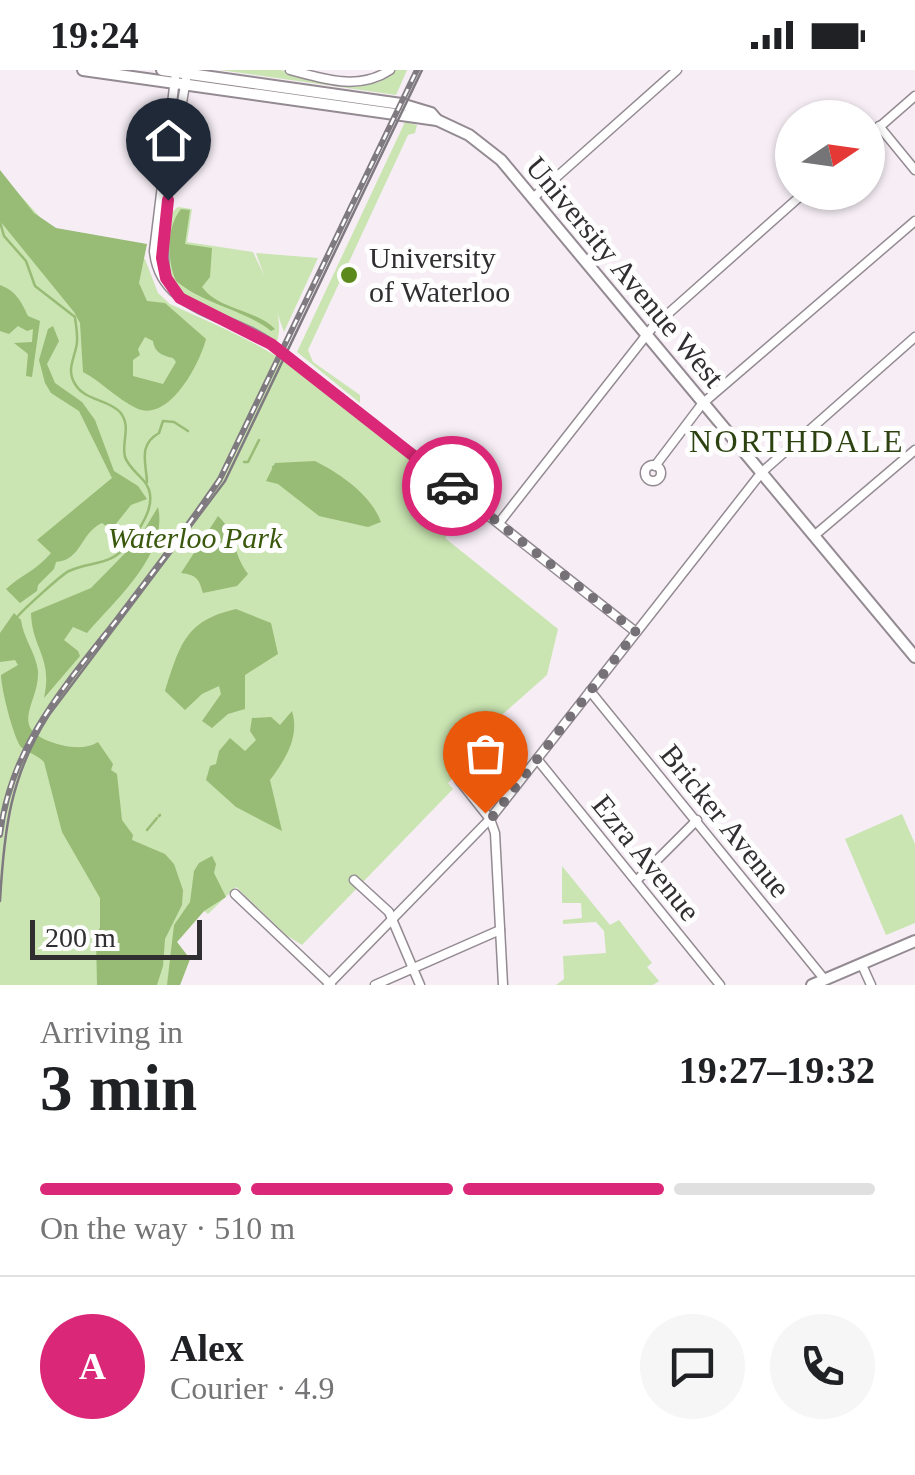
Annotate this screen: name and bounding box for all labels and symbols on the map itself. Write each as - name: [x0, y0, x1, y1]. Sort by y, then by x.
- pin: [126, 98, 211, 201]
- north arrow: [775, 100, 885, 210]
- street label: University Avenue West: [520, 150, 732, 394]
- place label: University of Waterloo: [369, 241, 510, 308]
- marker: University of Waterloo: [338, 264, 360, 286]
- district label: NORTHDALE: [689, 423, 905, 459]
- courier: [402, 436, 502, 536]
- park label: Waterloo Park: [108, 521, 283, 554]
- pin: [443, 711, 528, 814]
- street label: Bricker Avenue: [654, 738, 797, 904]
- street label: Ezra Avenue: [586, 788, 707, 927]
- scale bar: [30, 915, 202, 960]

